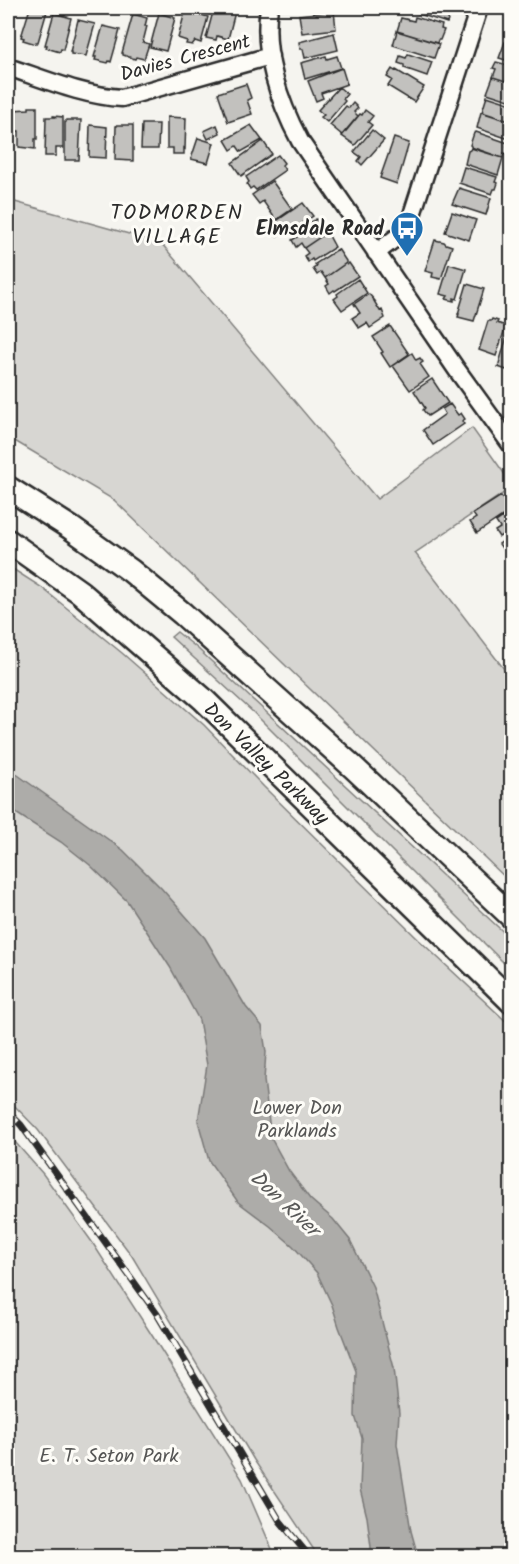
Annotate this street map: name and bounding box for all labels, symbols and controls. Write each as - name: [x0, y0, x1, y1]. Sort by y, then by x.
- street label: Davies Crescent: [117, 26, 254, 92]
- district label: TODMORDEN VILLAGE: [111, 197, 243, 254]
- bus stop icon: Elmsdale Road: [389, 210, 425, 257]
- place label: Elmsdale Road: [256, 214, 385, 246]
- street label: Don Valley Parkway: [195, 696, 337, 834]
- park label: Lower Don Parklands: [252, 1093, 342, 1148]
- water label: Don River: [242, 1163, 329, 1248]
- park label: E. T. Seton Park: [39, 1441, 179, 1473]

